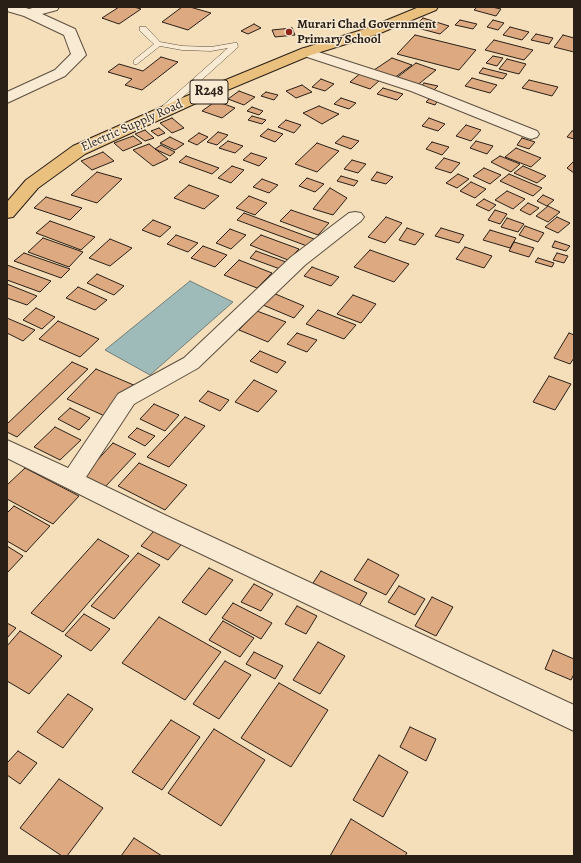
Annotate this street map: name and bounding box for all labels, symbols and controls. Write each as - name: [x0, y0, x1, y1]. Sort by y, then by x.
- place label: Murari Chad Government Primary School: [297, 17, 436, 48]
- marker: Murari Chad Government Primary School: [284, 27, 294, 37]
- road number: R248: [190, 80, 228, 104]
- street label: Electric Supply Road: [79, 97, 185, 155]

